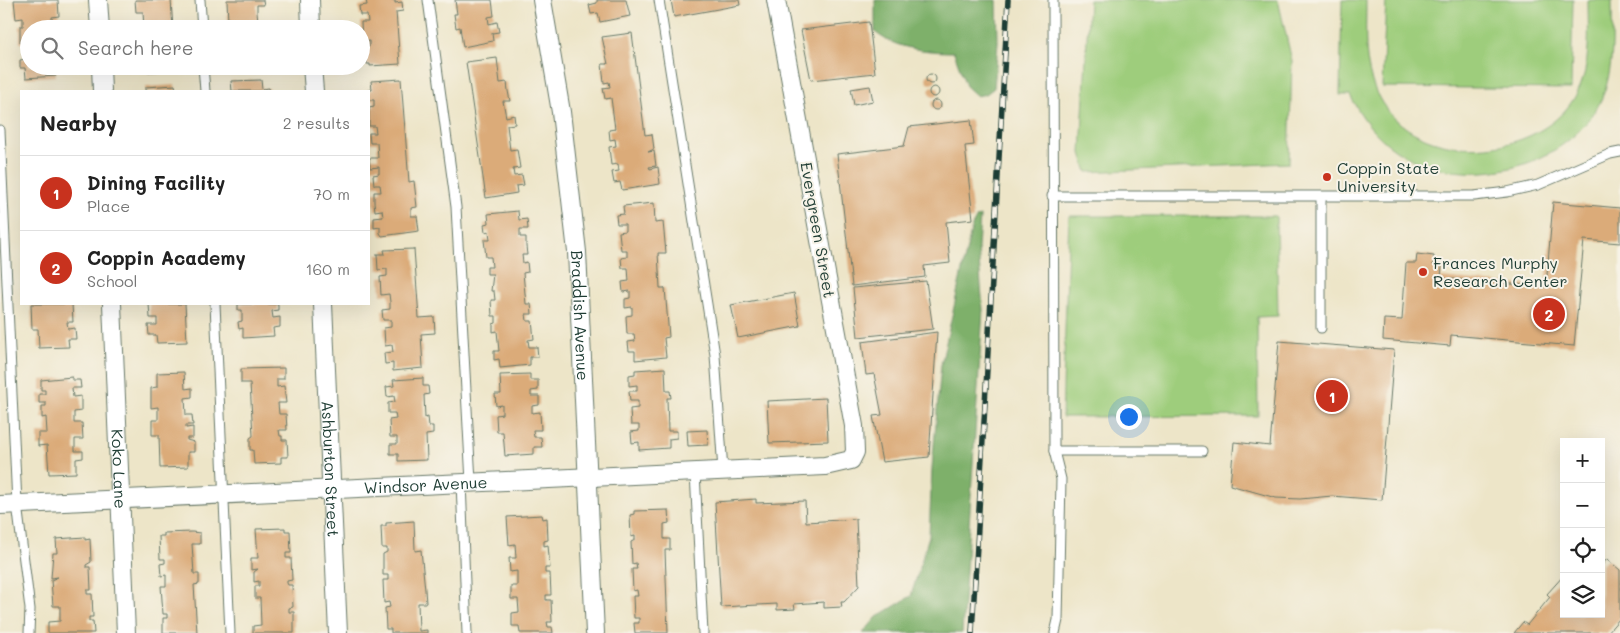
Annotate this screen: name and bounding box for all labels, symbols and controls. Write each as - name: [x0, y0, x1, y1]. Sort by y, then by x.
- search box: [20, 20, 370, 75]
- icon: search: [38, 34, 66, 62]
- text: Search here: [78, 35, 194, 60]
- text: Nearby: [40, 109, 117, 136]
- text: 2 results: [283, 112, 350, 133]
- place label: Coppin State University: [1337, 157, 1440, 196]
- street label: Evergreen Street: [796, 160, 841, 299]
- text: Dining Facility: [87, 170, 225, 195]
- marker: Coppin State University: [1321, 171, 1333, 183]
- text: 1: [52, 183, 60, 204]
- text: 70 m: [313, 183, 350, 204]
- text: Place: [87, 195, 130, 216]
- text: Coppin Academy: [87, 245, 246, 270]
- street label: Braddish Avenue: [567, 250, 594, 381]
- place label: Frances Murphy Research Center: [1433, 252, 1568, 291]
- text: 2: [52, 258, 60, 279]
- text: 160 m: [305, 258, 350, 279]
- marker: Frances Murphy Research Center: [1417, 266, 1429, 278]
- text: School: [87, 270, 137, 291]
- pin: 2: [1533, 295, 1565, 333]
- pin: 1: [1316, 377, 1348, 415]
- street label: Ashburton Street: [317, 400, 345, 537]
- your location: [1116, 404, 1142, 430]
- street label: Koko Lane: [107, 429, 132, 509]
- map controls: [1560, 438, 1605, 618]
- button: +: [1560, 438, 1605, 483]
- street label: Windsor Avenue: [363, 471, 488, 498]
- button: −: [1560, 483, 1605, 528]
- button: locate: [1560, 528, 1605, 573]
- button: layers: [1560, 573, 1605, 618]

